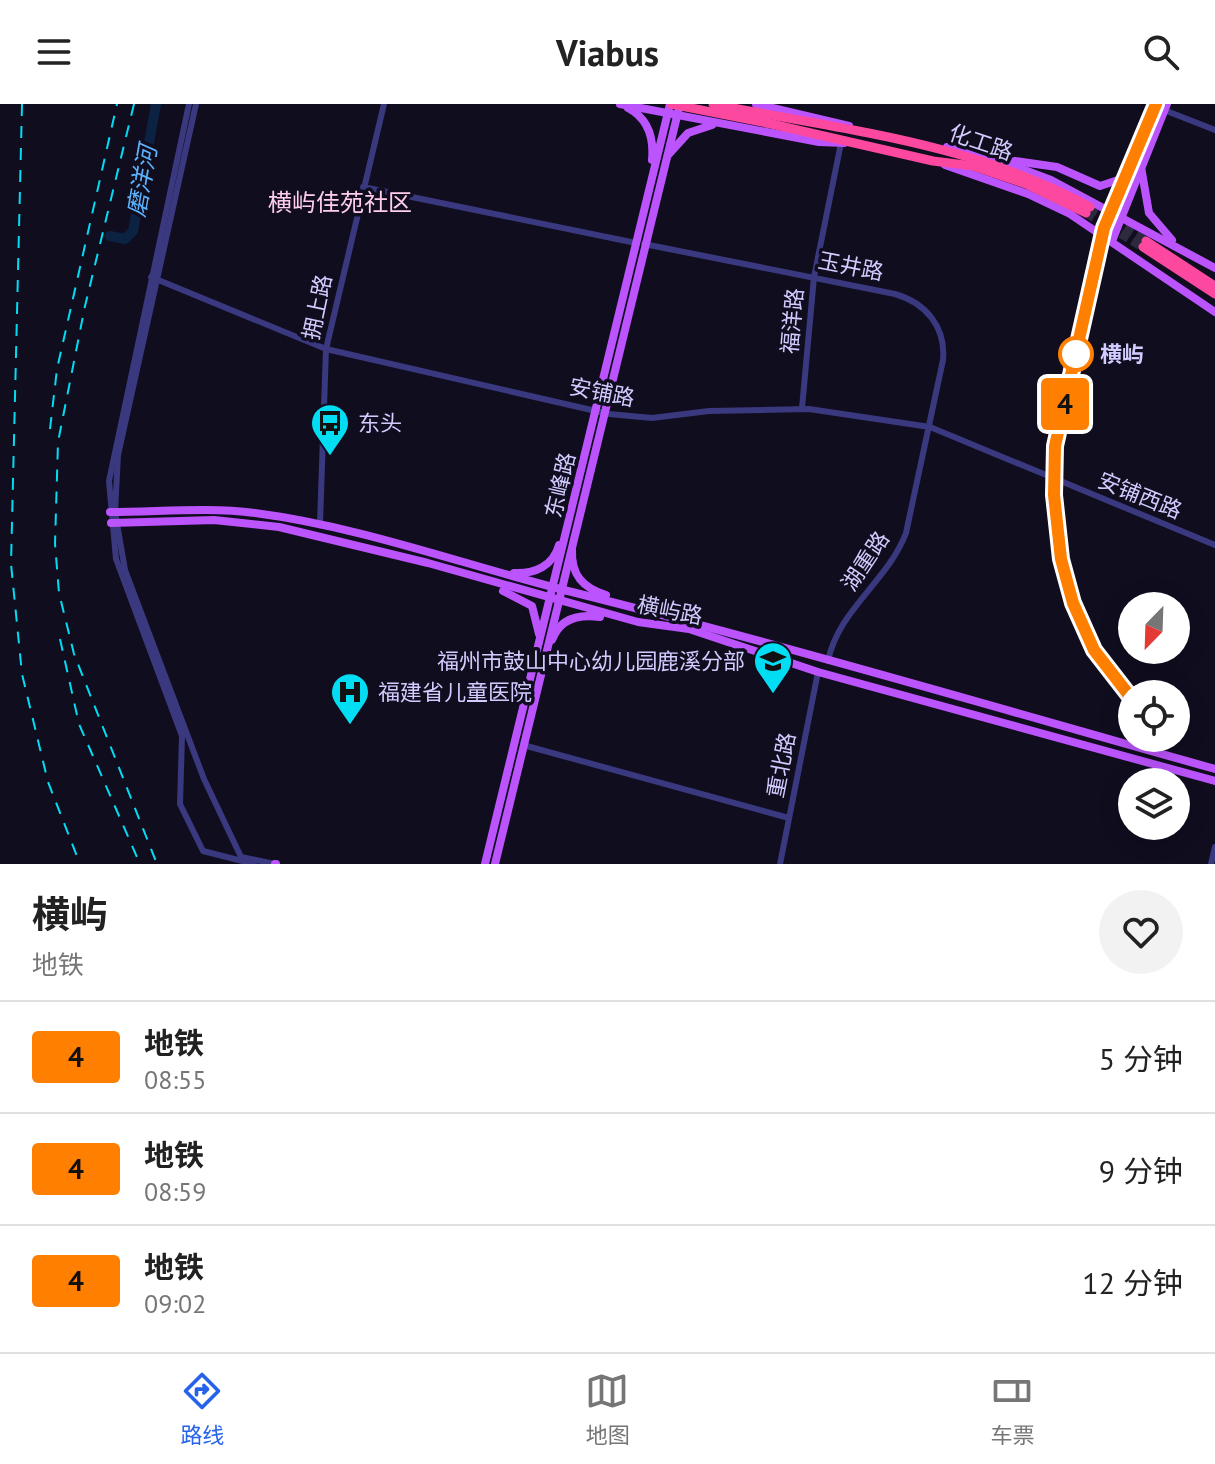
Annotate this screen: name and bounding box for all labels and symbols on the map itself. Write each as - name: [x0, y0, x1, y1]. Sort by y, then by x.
- street label: 化工路: [945, 118, 1017, 166]
- water label: 磨洋河: [120, 139, 164, 219]
- district label: 横屿佳苑社区: [268, 187, 412, 218]
- street label: 玉井路: [816, 246, 886, 286]
- street label: 拥上路: [296, 272, 338, 342]
- street label: 福洋路: [775, 287, 809, 355]
- marker: 横屿: [1059, 337, 1093, 371]
- place label: 横屿: [1100, 340, 1144, 368]
- street label: 安铺路: [567, 372, 637, 412]
- line badge: 4: [1039, 378, 1091, 430]
- bus stop icon: 东头: [309, 402, 351, 457]
- place label: 东头: [358, 409, 402, 437]
- street label: 东峰路: [539, 450, 581, 520]
- street label: 安铺西路: [1094, 466, 1186, 524]
- street label: 湖重路: [835, 526, 895, 596]
- street label: 横屿路: [635, 590, 705, 630]
- north arrow: [1118, 592, 1190, 664]
- school or university icon: 福州市鼓山中心幼儿园鹿溪分部: [752, 640, 794, 695]
- place label: 福州市鼓山中心幼儿园鹿溪分部: [437, 647, 745, 675]
- hospital icon: 福建省儿童医院: [329, 671, 371, 726]
- place label: 福建省儿童医院: [378, 678, 532, 706]
- street label: 重北路: [761, 730, 801, 800]

